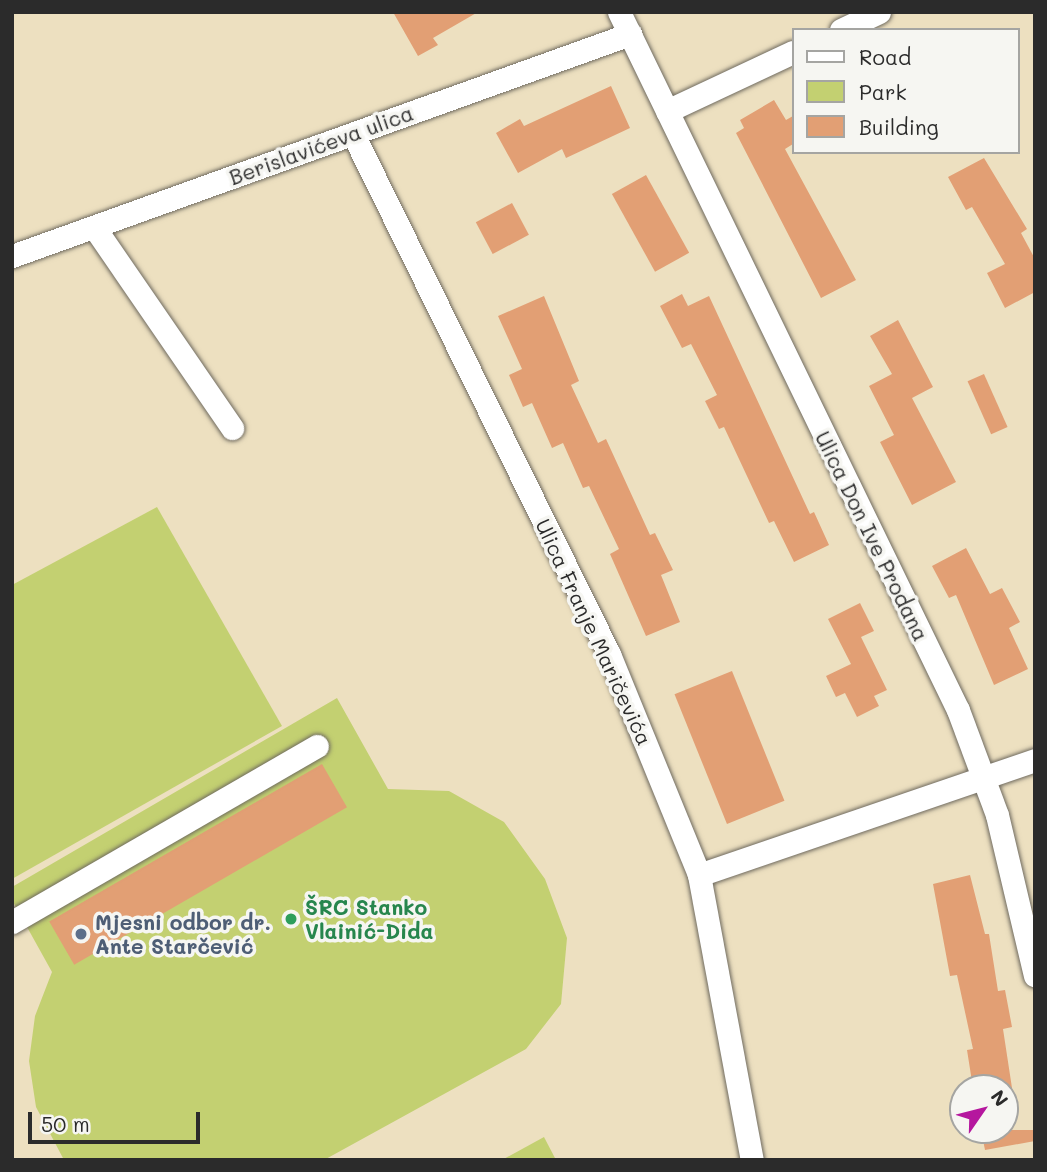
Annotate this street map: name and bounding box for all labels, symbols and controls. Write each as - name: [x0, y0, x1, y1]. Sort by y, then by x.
- legend: [792, 28, 1019, 154]
- text: Road: [859, 43, 911, 70]
- text: Park: [859, 78, 907, 105]
- street label: Berislavićeva ulica: [226, 100, 416, 190]
- text: Building: [859, 113, 939, 140]
- street label: Ulica Don Ive Prodana: [810, 427, 934, 645]
- street label: Ulica Franje Maričevića: [530, 515, 658, 749]
- place label: ŠRC Stanko Vlainić-Dida: [305, 894, 433, 944]
- place label: Mjesni odbor dr. Ante Starčević: [95, 909, 271, 959]
- marker: ŠRC Stanko Vlainić-Dida: [283, 911, 299, 927]
- marker: Mjesni odbor dr. Ante Starčević: [73, 926, 89, 942]
- north arrow: [949, 1074, 1019, 1144]
- text: N: [986, 1085, 1014, 1111]
- scale bar: [32, 1098, 203, 1142]
- text: 50 m: [41, 1110, 90, 1137]

